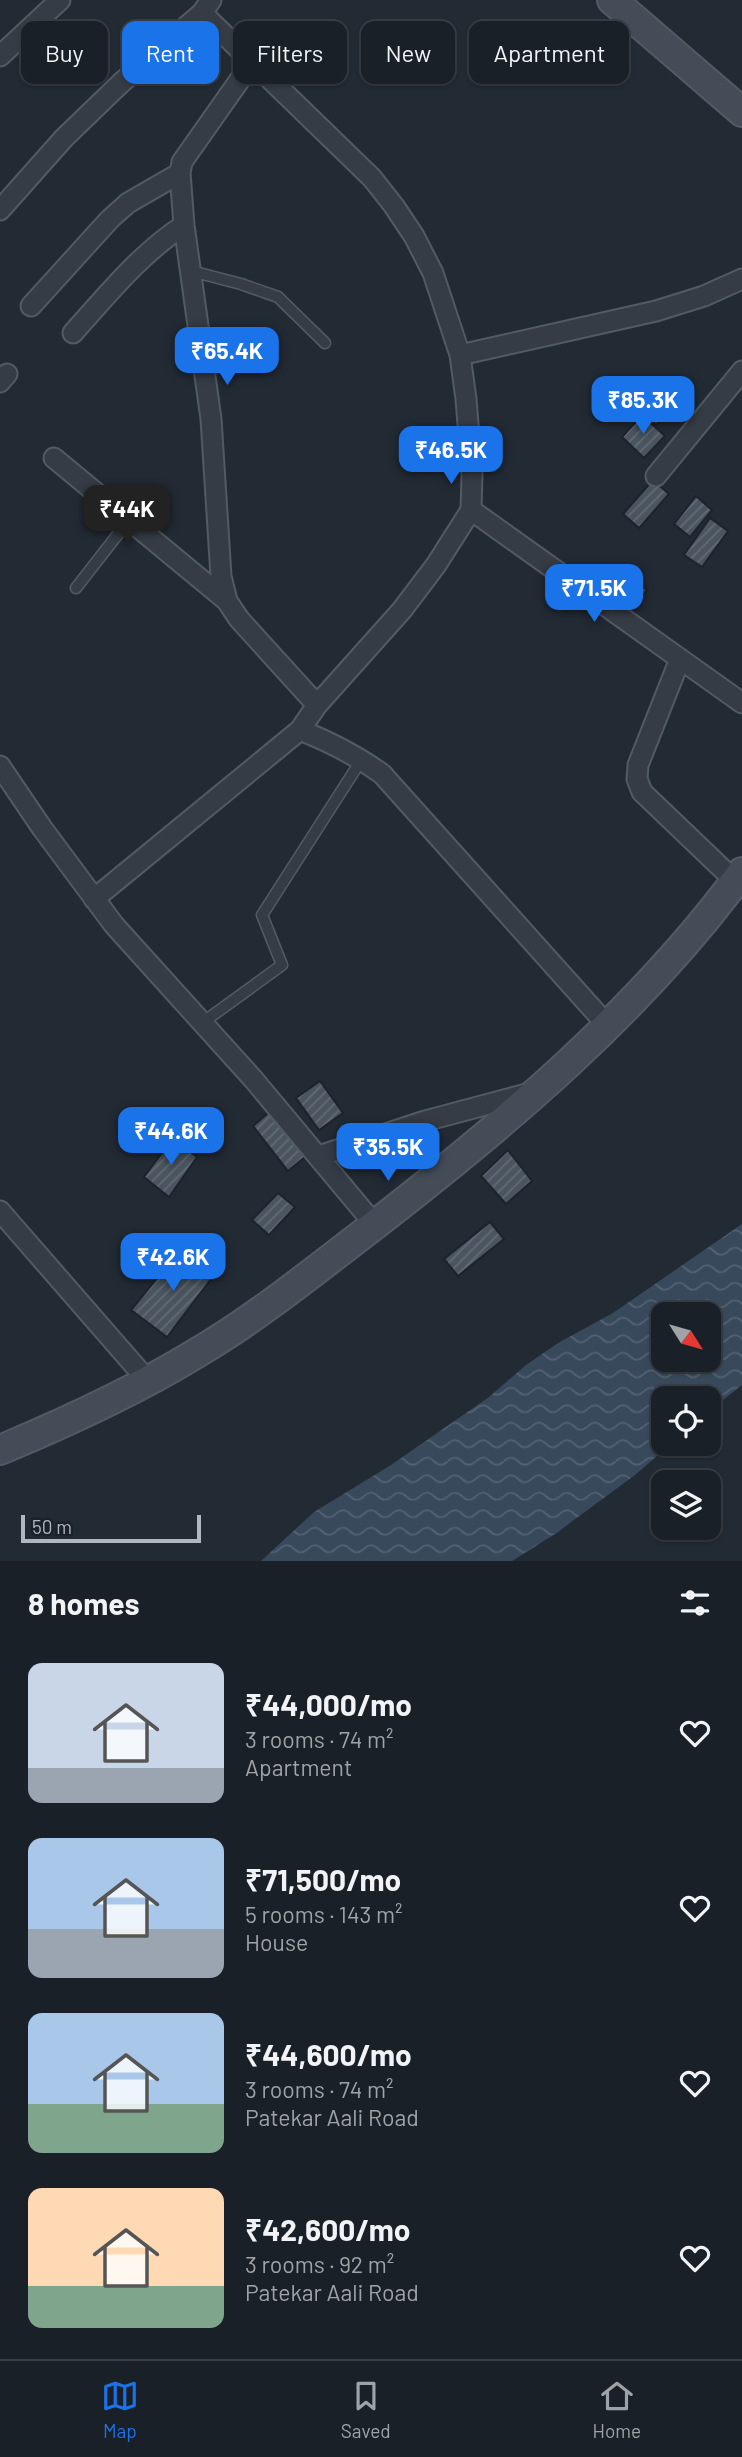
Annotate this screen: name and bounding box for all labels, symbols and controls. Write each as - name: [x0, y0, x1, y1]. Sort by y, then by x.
- chip: Buy: [21, 21, 108, 84]
- chip: Rent: [122, 21, 219, 84]
- chip: Filters: [233, 21, 347, 84]
- chip: New: [361, 21, 455, 84]
- chip: Apartment: [469, 21, 629, 84]
- pin: ₹65.4K: [170, 328, 284, 387]
- text: ₹65.4K: [191, 336, 263, 364]
- pin: ₹85.3K: [586, 376, 700, 436]
- text: ₹85.3K: [607, 385, 679, 413]
- pin: ₹46.5K: [394, 426, 508, 486]
- text: ₹46.5K: [415, 435, 487, 463]
- pin: ₹44K: [86, 486, 168, 545]
- text: ₹44K: [99, 494, 155, 522]
- pin: ₹71.5K: [537, 564, 651, 624]
- text: ₹71.5K: [561, 573, 627, 601]
- pin: ₹44.6K: [114, 1108, 228, 1167]
- text: ₹44.6K: [134, 1116, 208, 1144]
- pin: ₹35.5K: [331, 1124, 445, 1183]
- text: ₹35.5K: [353, 1132, 423, 1160]
- pin: ₹42.6K: [116, 1234, 230, 1293]
- text: ₹42.6K: [137, 1242, 209, 1270]
- north arrow: [651, 1302, 721, 1372]
- map controls: [651, 1302, 721, 1540]
- button: locate: [651, 1386, 721, 1456]
- button: layers: [651, 1470, 721, 1540]
- scale bar: [21, 1512, 201, 1544]
- text: 50 m: [32, 1515, 72, 1538]
- icon: filters: [676, 1584, 714, 1622]
- text: 8 homes: [28, 1585, 139, 1621]
- text: ₹44,000/mo: [245, 1686, 412, 1722]
- icon: home: [84, 1691, 168, 1775]
- icon: heart: [676, 1714, 714, 1752]
- text: 3 rooms · 74 m²: [245, 1725, 394, 1753]
- text: Apartment: [245, 1753, 352, 1781]
- text: ₹71,500/mo: [245, 1861, 401, 1897]
- icon: home: [84, 1866, 168, 1950]
- icon: heart: [676, 1889, 714, 1927]
- text: 5 rooms · 143 m²: [245, 1900, 403, 1928]
- text: House: [245, 1928, 308, 1956]
- text: ₹44,600/mo: [245, 2036, 412, 2072]
- icon: home: [84, 2041, 168, 2125]
- icon: heart: [676, 2064, 714, 2102]
- text: 3 rooms · 74 m²: [245, 2075, 394, 2103]
- text: Patekar Aali Road: [245, 2103, 419, 2131]
- text: ₹42,600/mo: [245, 2211, 410, 2247]
- icon: home: [84, 2216, 168, 2300]
- icon: heart: [676, 2239, 714, 2277]
- text: 3 rooms · 92 m²: [245, 2250, 394, 2278]
- text: Patekar Aali Road: [245, 2278, 419, 2306]
- tab: Map: [101, 2377, 139, 2442]
- tab: Saved: [341, 2377, 391, 2442]
- tab: Home: [593, 2377, 641, 2442]

